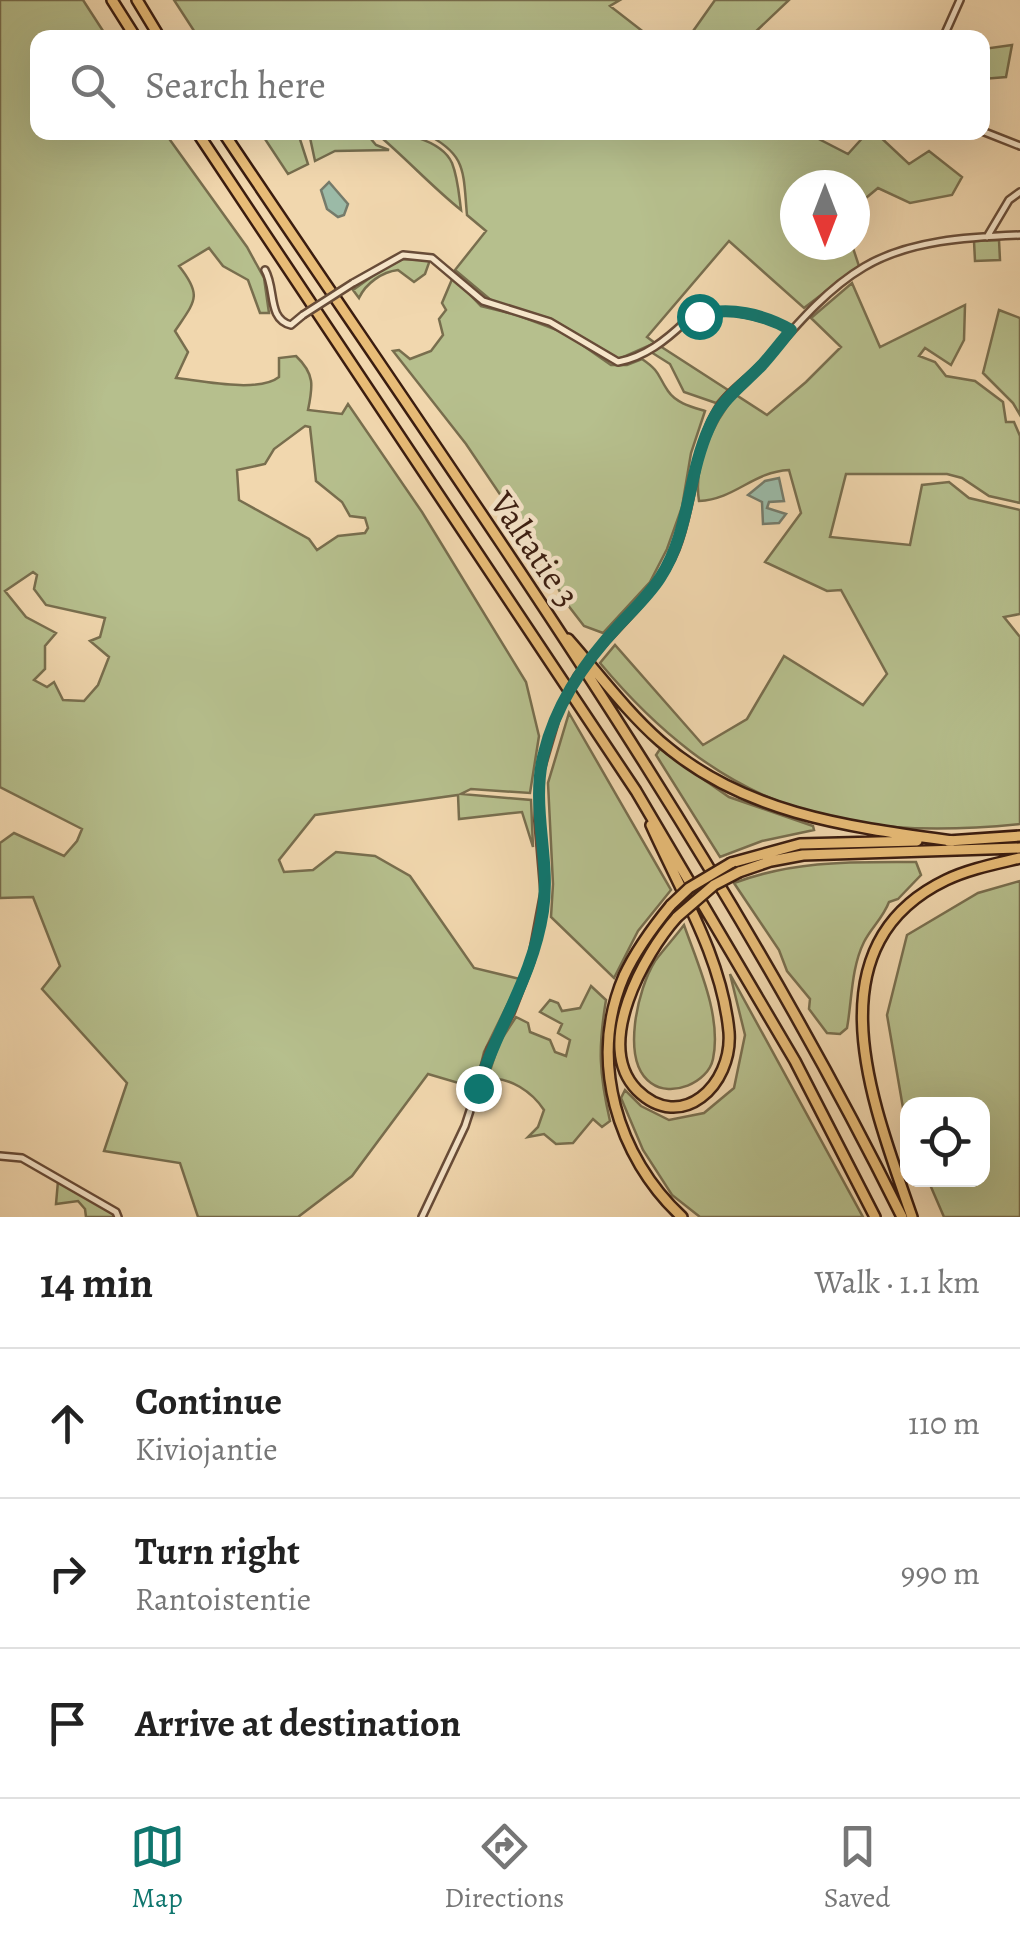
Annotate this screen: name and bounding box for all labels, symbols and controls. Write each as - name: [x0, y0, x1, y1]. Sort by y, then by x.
- search box: [30, 30, 990, 140]
- icon: search: [65, 58, 120, 113]
- text: Search here: [145, 59, 326, 111]
- north arrow: [780, 170, 870, 260]
- route start: [677, 294, 723, 340]
- street label: Valtatie 3: [478, 481, 591, 616]
- route end: [456, 1066, 502, 1112]
- map controls: [900, 1097, 990, 1187]
- button: locate: [900, 1097, 990, 1187]
- text: 14 min: [40, 1254, 153, 1311]
- text: Walk · 1.1 km: [815, 1260, 980, 1304]
- text: Continue: [135, 1375, 282, 1427]
- icon: ahead: [40, 1396, 95, 1451]
- text: 110 m: [908, 1401, 980, 1445]
- text: Kiviojantie: [135, 1427, 278, 1471]
- text: Turn right: [135, 1525, 300, 1577]
- icon: right: [40, 1546, 95, 1601]
- text: 990 m: [901, 1551, 980, 1595]
- text: Rantoistentie: [135, 1577, 311, 1621]
- icon: arrive: [40, 1696, 95, 1751]
- text: Arrive at destination: [135, 1697, 461, 1749]
- tab: Map: [130, 1819, 185, 1917]
- tab: Directions: [444, 1819, 564, 1917]
- tab: Saved: [824, 1819, 890, 1917]

